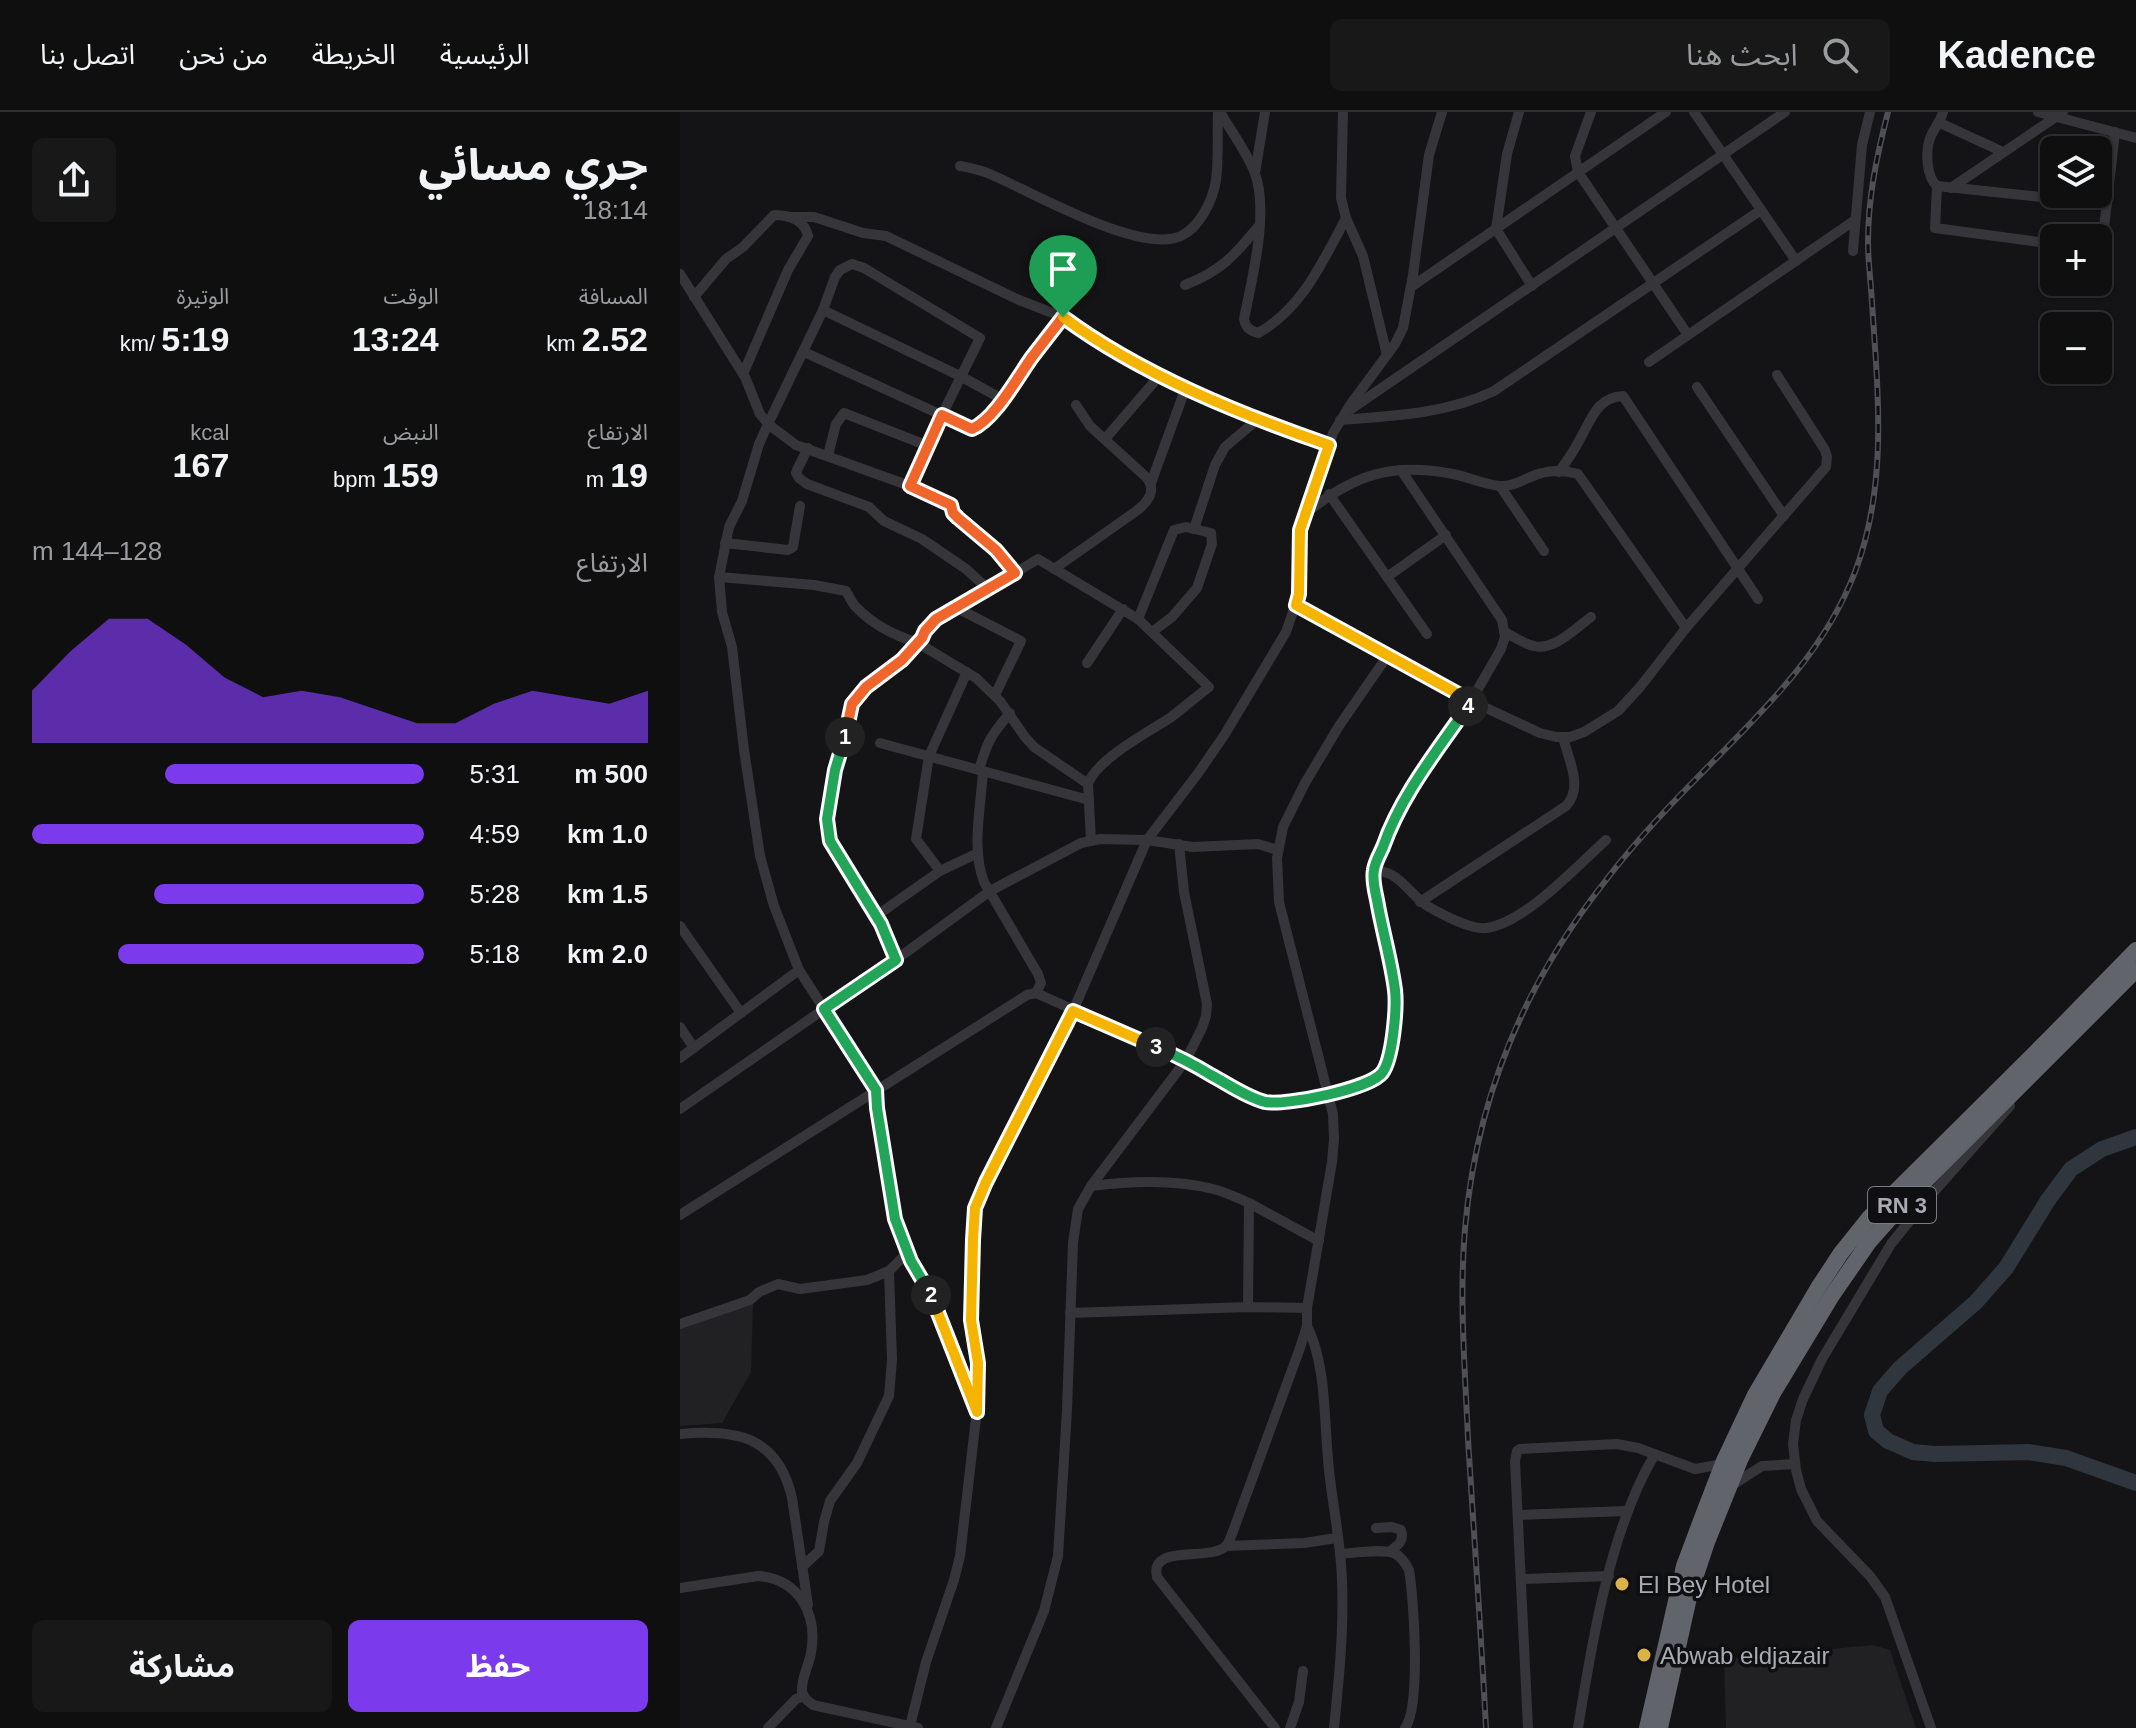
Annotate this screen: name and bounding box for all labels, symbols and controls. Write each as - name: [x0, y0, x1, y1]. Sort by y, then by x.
- search box: [1330, 19, 1890, 91]
- icon: search: [1818, 33, 1862, 77]
- text: Kadence: [1938, 34, 2096, 76]
- text: ابحث هنا: [1686, 38, 1798, 71]
- text: اتصل بنا: [40, 39, 135, 70]
- text: من نحن: [179, 39, 268, 70]
- text: الخريطة: [312, 39, 396, 70]
- text: الرئيسية: [440, 39, 530, 70]
- map controls: [2040, 136, 2112, 384]
- button: layers: [2040, 136, 2112, 208]
- button: share: [32, 138, 116, 222]
- text: جري مسائي: [419, 140, 648, 189]
- text: 18:14: [583, 195, 648, 225]
- button: +: [2040, 224, 2112, 296]
- pin: [1029, 235, 1097, 317]
- icon: arrive: [1041, 247, 1085, 291]
- text: الوتيرة: [176, 284, 229, 309]
- text: الوقت: [383, 284, 439, 309]
- text: المسافة: [579, 284, 648, 309]
- button: −: [2040, 312, 2112, 384]
- text: 5:19: [161, 320, 229, 358]
- text: 13:24: [352, 320, 439, 358]
- text: 2.52: [582, 320, 648, 358]
- text: /km: [120, 331, 161, 356]
- text: km: [546, 331, 582, 356]
- text: kcal: [190, 420, 229, 445]
- text: النبض: [383, 420, 439, 445]
- text: الارتفاع: [588, 420, 648, 445]
- text: 167: [173, 446, 229, 484]
- text: 159: [382, 456, 439, 494]
- text: 19: [610, 456, 648, 494]
- text: bpm: [333, 467, 382, 492]
- text: m: [586, 467, 610, 492]
- text: 128–144 m: [32, 536, 162, 566]
- text: الارتفاع: [577, 548, 648, 578]
- pin: 4: [1448, 686, 1488, 726]
- text: 4: [1462, 693, 1474, 718]
- pin: 1: [825, 717, 865, 757]
- text: 1: [839, 724, 851, 749]
- text: 5:31: [469, 759, 520, 789]
- text: 500 m: [574, 759, 648, 789]
- text: 4:59: [469, 819, 520, 849]
- text: 1.0 km: [567, 819, 648, 849]
- text: 5:28: [469, 879, 520, 909]
- text: 1.5 km: [567, 879, 648, 909]
- text: 5:18: [469, 939, 520, 969]
- text: 2.0 km: [567, 939, 648, 969]
- pin: 3: [1136, 1027, 1176, 1067]
- text: 3: [1150, 1034, 1162, 1059]
- road number: RN 3: [1868, 1187, 1936, 1223]
- pin: 2: [911, 1275, 951, 1315]
- text: 2: [925, 1282, 937, 1307]
- place label: El Bey Hotel: [1638, 1571, 1770, 1598]
- marker: El Bey Hotel: [1613, 1575, 1631, 1593]
- button: مشاركة: [32, 1620, 332, 1712]
- button: حفظ: [348, 1620, 648, 1712]
- place label: Abwab eldjazair: [1660, 1642, 1829, 1669]
- marker: Abwab eldjazair: [1635, 1646, 1653, 1664]

